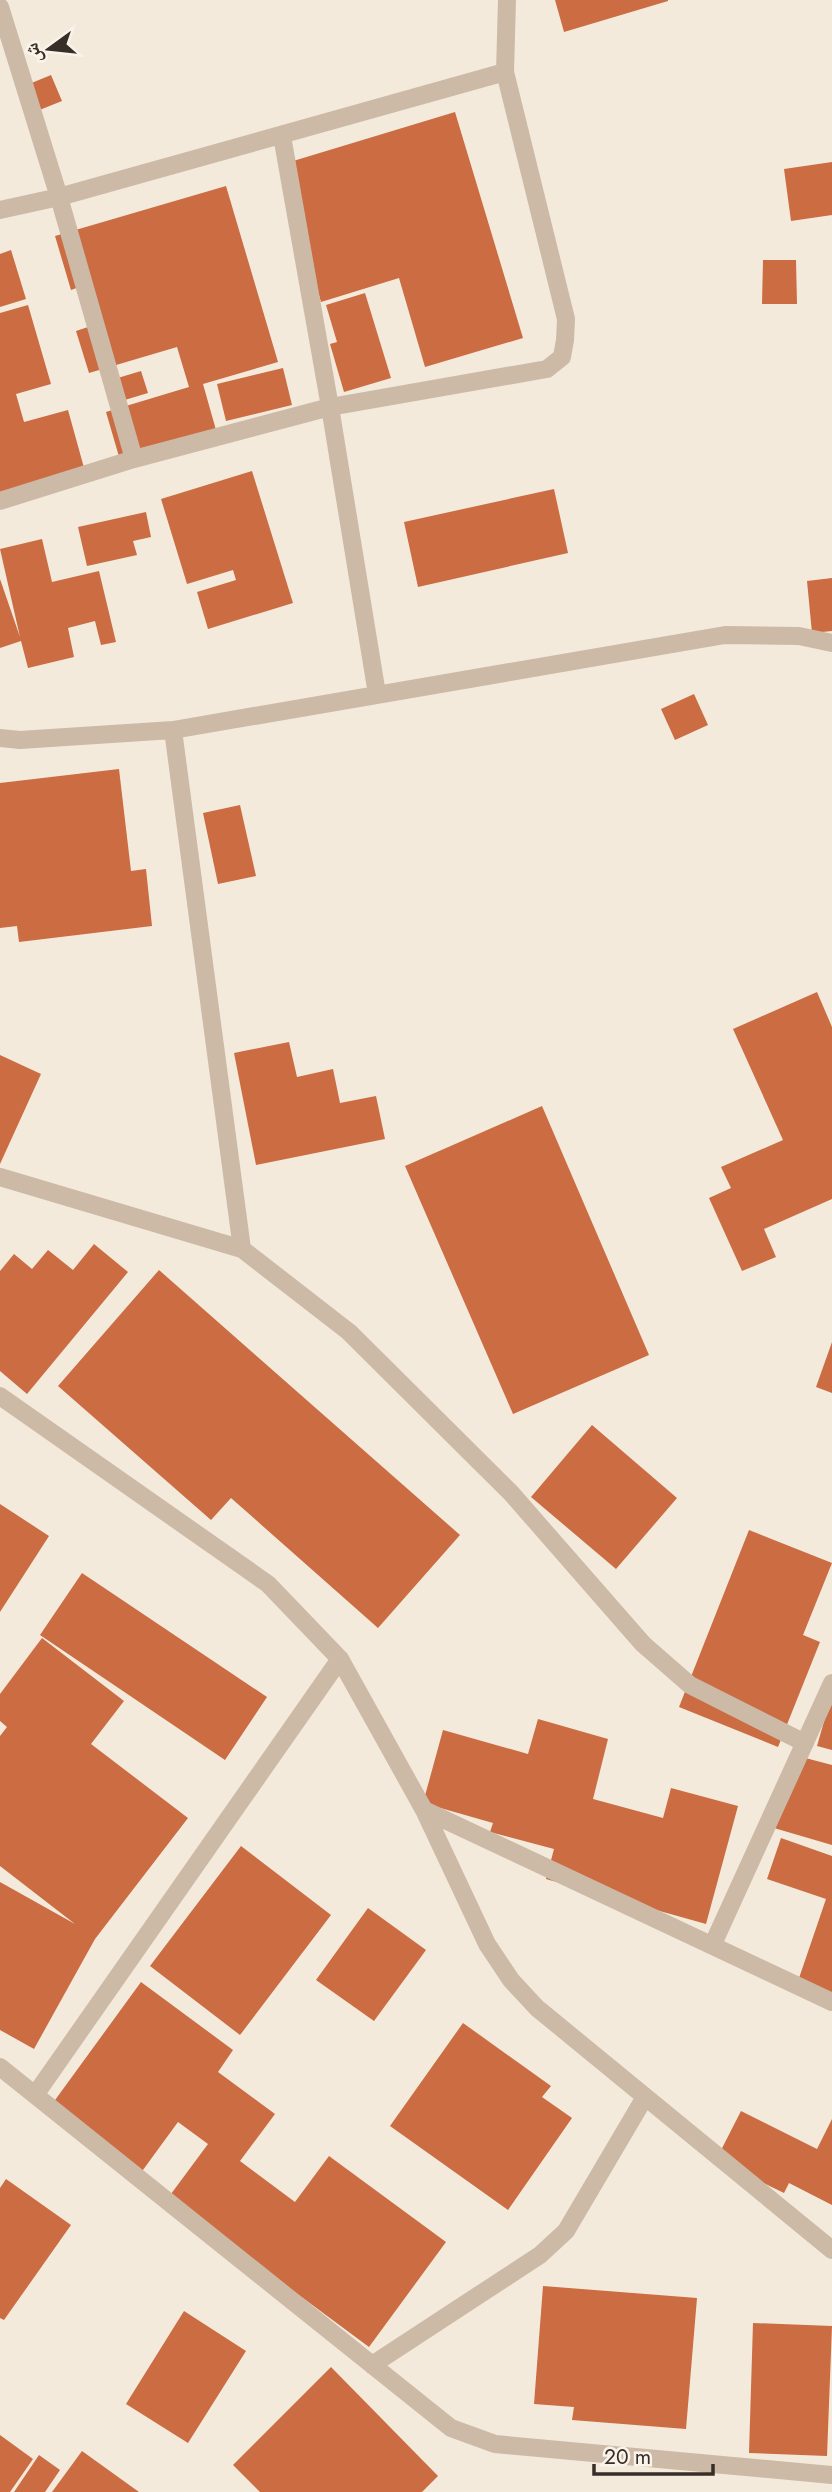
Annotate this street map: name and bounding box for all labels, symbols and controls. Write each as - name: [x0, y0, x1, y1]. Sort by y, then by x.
- north arrow: [14, 14, 84, 84]
- text: ش: [17, 40, 49, 67]
- scale bar: [594, 2432, 713, 2476]
- text: 20 m: [604, 2442, 651, 2472]

